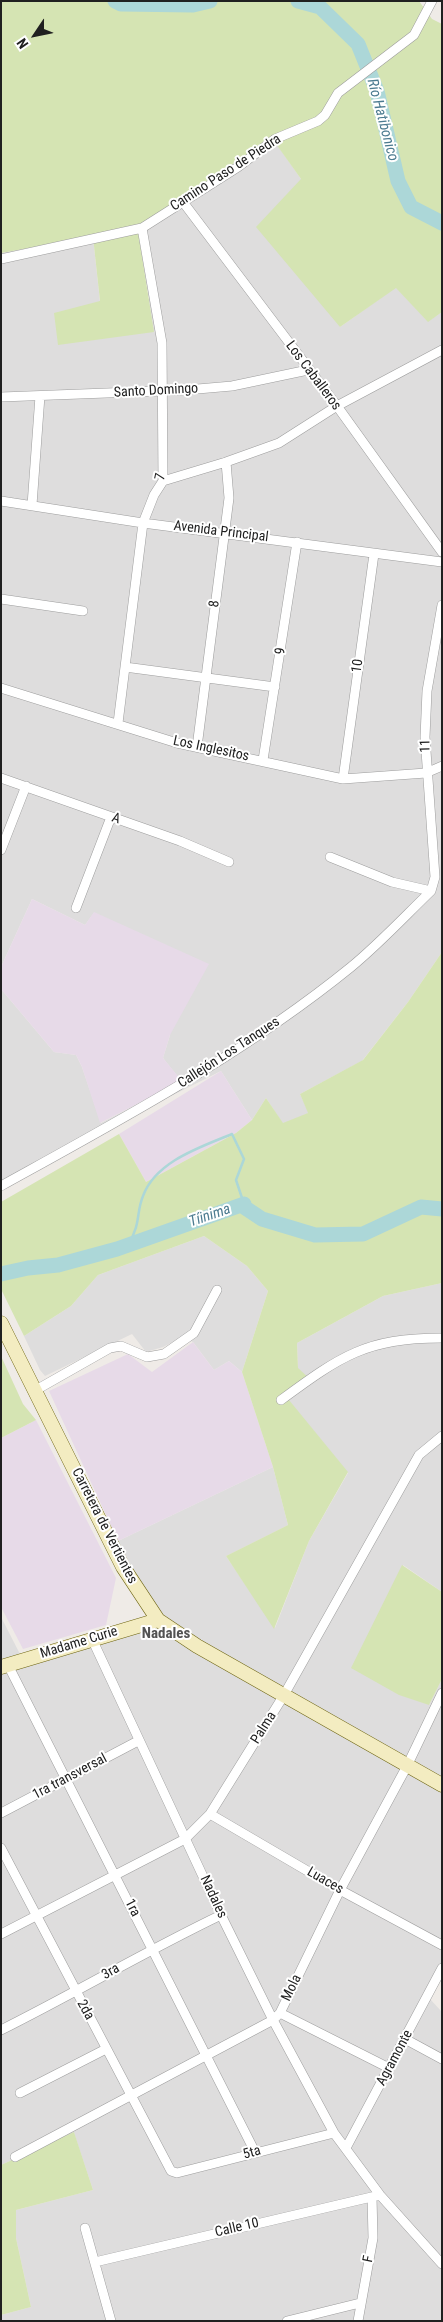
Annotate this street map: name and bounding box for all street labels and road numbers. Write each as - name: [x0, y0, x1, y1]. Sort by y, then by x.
- street label: Camino Paso de Piedra: [168, 131, 284, 215]
- street label: Los Caballeros: [282, 338, 344, 414]
- street label: Santo Domingo: [113, 380, 199, 402]
- street label: 7: [152, 472, 170, 482]
- street label: Avenida Principal: [173, 518, 269, 546]
- street label: 8: [206, 600, 224, 608]
- street label: 9: [272, 646, 290, 656]
- street label: 10: [349, 658, 367, 674]
- street label: Los Inglesitos: [171, 733, 251, 765]
- street label: 11: [417, 739, 435, 753]
- street label: A: [109, 810, 123, 828]
- street label: Callejón Los Tanques: [175, 1014, 283, 1092]
- street label: Carretera de Vertientes: [68, 1465, 140, 1587]
- street label: Madame Curie: [38, 1623, 120, 1663]
- street label: Palma: [248, 1709, 280, 1747]
- street label: 1ra transversal: [30, 1750, 110, 1804]
- street label: Luaces: [304, 1864, 346, 1898]
- street label: Nadales: [196, 1873, 230, 1921]
- street label: 1ra: [121, 1896, 143, 1920]
- street label: 3ra: [99, 1960, 123, 1984]
- street label: Mola: [278, 1972, 306, 2004]
- street label: 2da: [73, 1997, 97, 2023]
- street label: Agramonte: [373, 2027, 417, 2089]
- street label: 5ta: [241, 2143, 263, 2163]
- street label: Calle 10: [213, 2215, 261, 2241]
- street label: F: [360, 2254, 378, 2264]

